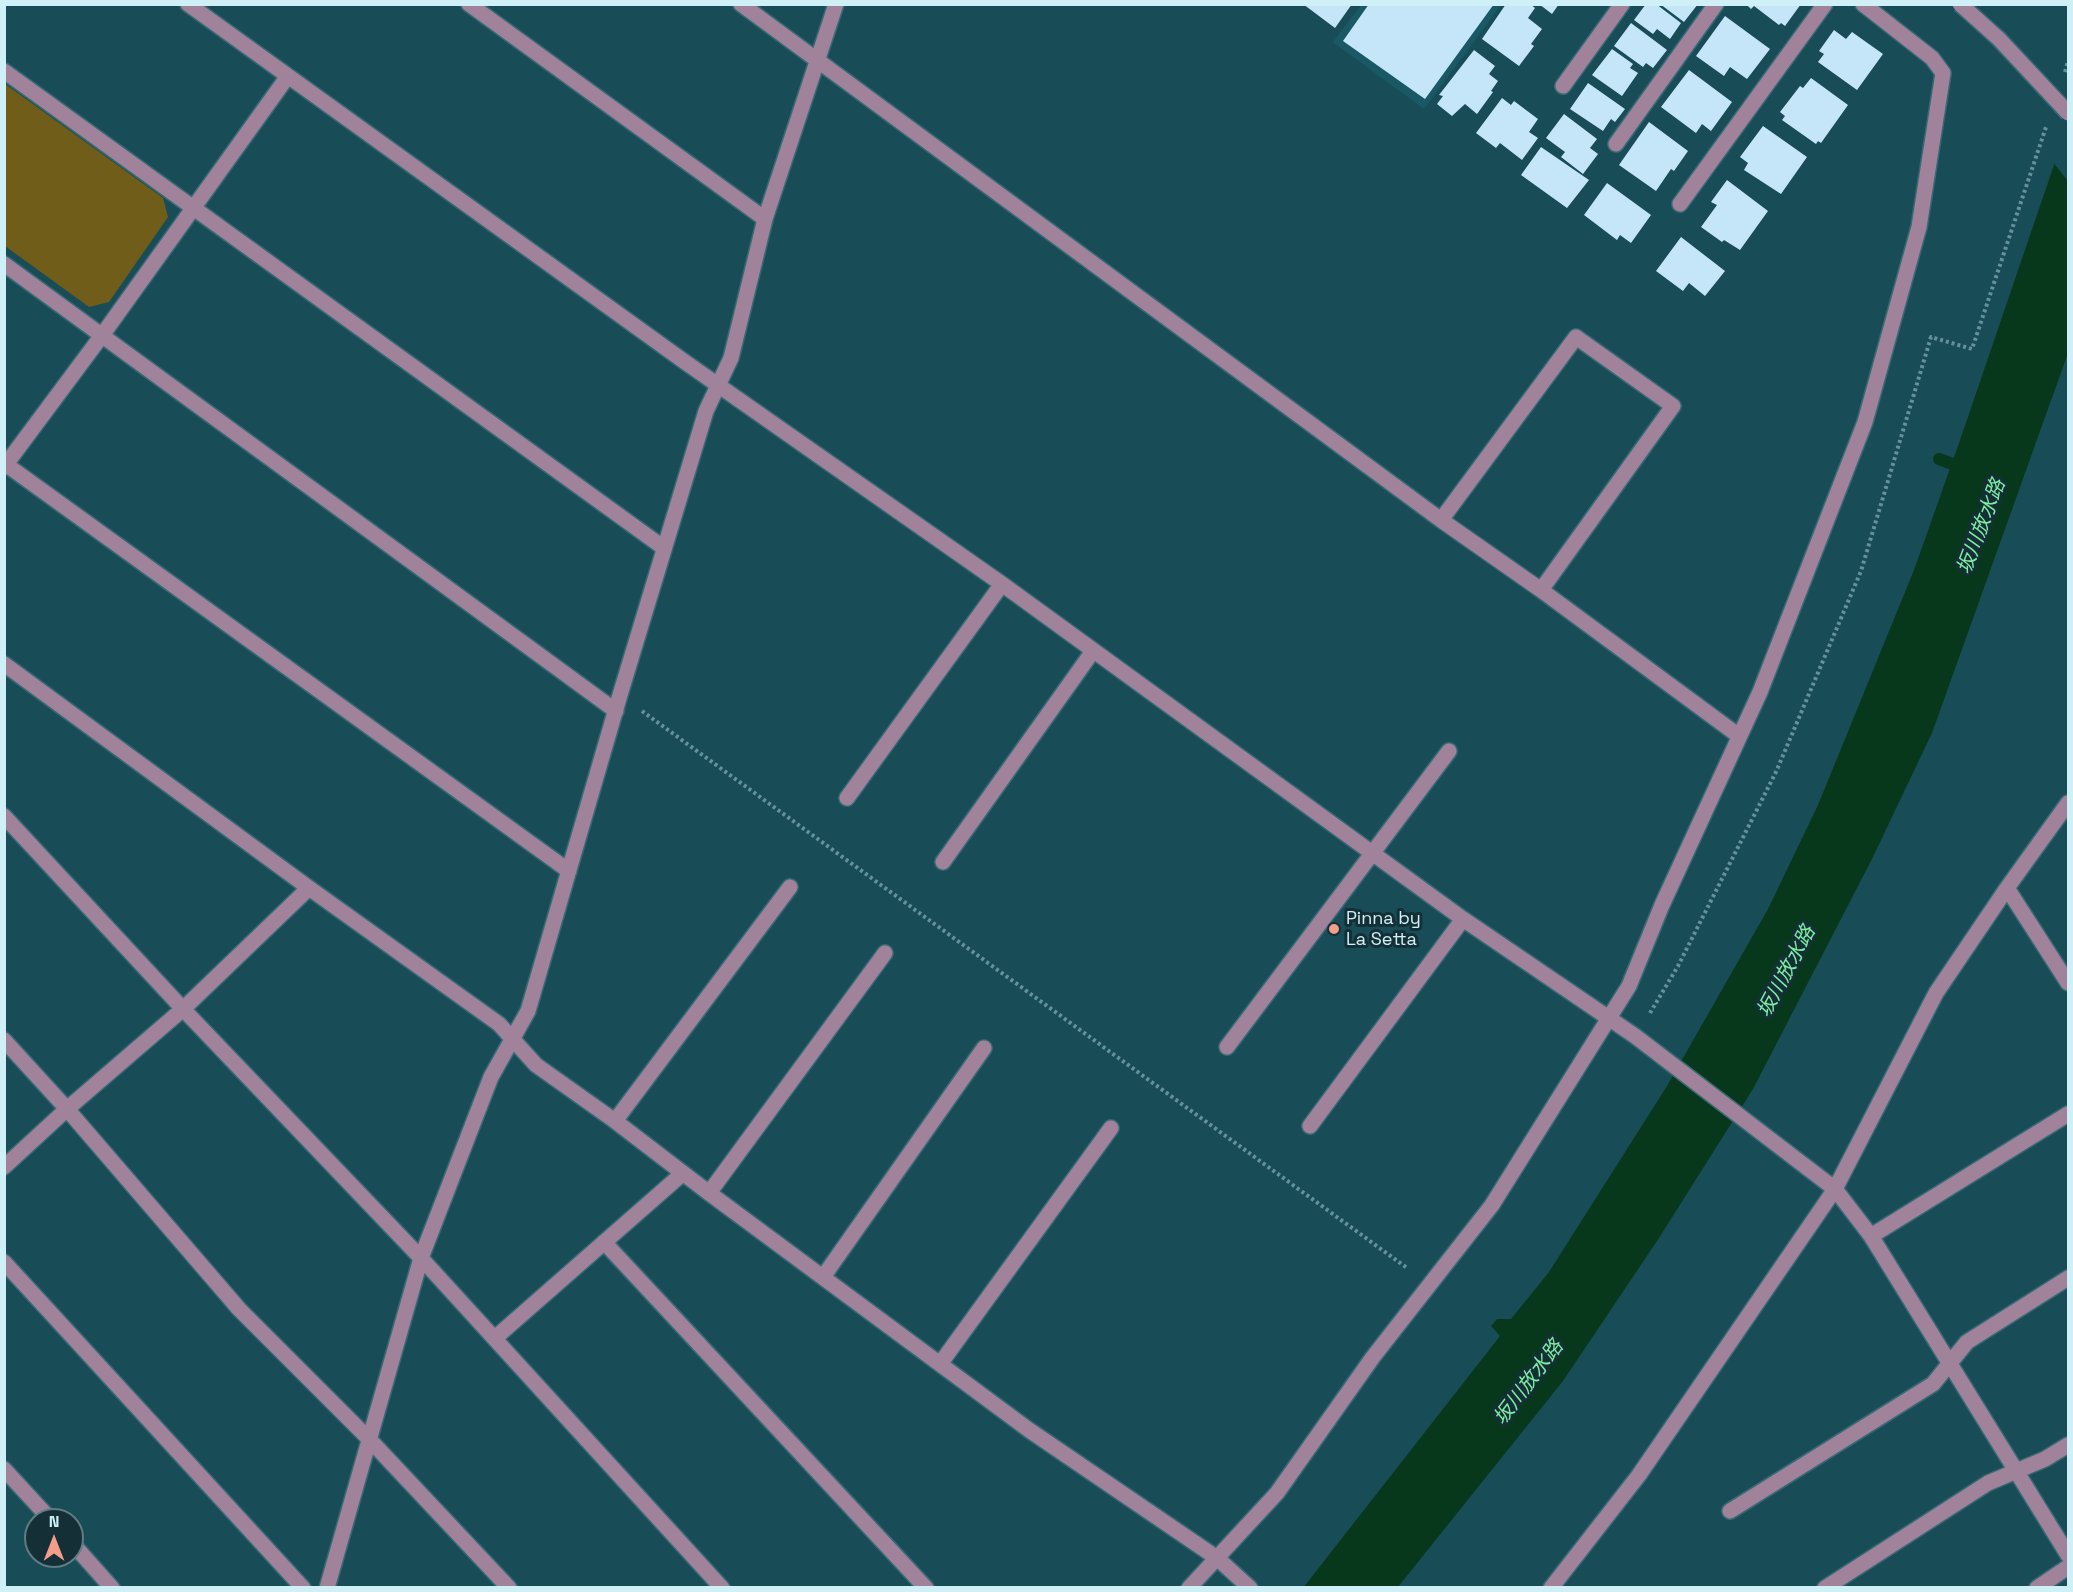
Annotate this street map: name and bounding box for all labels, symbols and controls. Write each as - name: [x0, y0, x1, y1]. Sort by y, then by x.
- water label: 坂川放水路: [1953, 476, 2011, 578]
- place label: Pinna by La Setta: [1346, 908, 1421, 950]
- marker: Pinna by La Setta: [1327, 922, 1341, 936]
- water label: 坂川放水路: [1753, 922, 1821, 1022]
- water label: 坂川放水路: [1489, 1336, 1569, 1430]
- north arrow: [24, 1508, 84, 1568]
- text: N: [49, 1511, 59, 1532]

